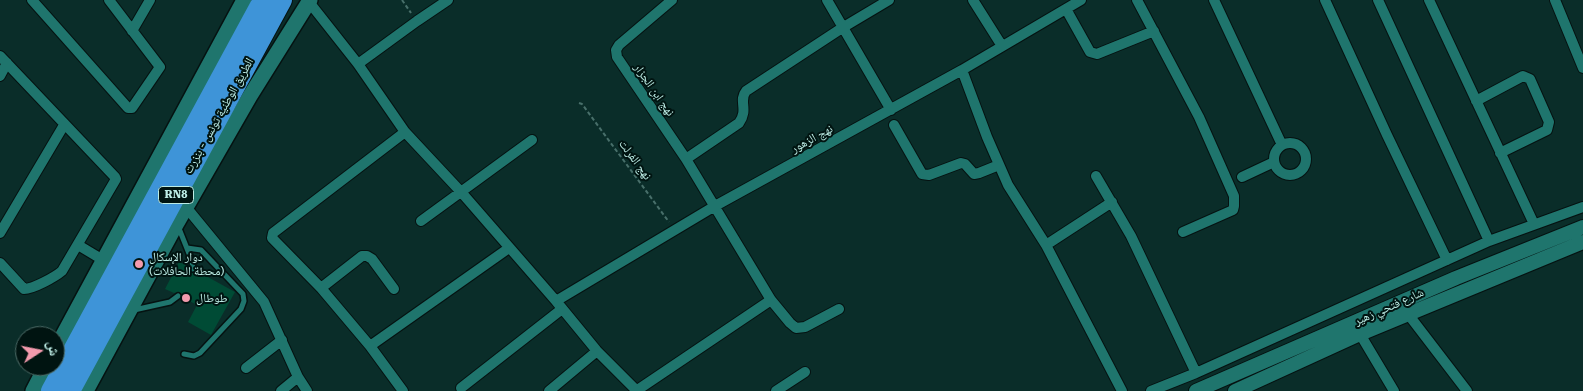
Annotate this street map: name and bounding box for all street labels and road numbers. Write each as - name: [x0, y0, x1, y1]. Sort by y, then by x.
- street label: الطريق الوطنية تونس - بنزرت: [181, 56, 257, 176]
- street label: نهج ابن الجزار: [631, 61, 677, 119]
- street label: نهج الزهور: [789, 122, 835, 156]
- street label: نهج الفرلت: [616, 137, 654, 183]
- road number: RN8: [158, 186, 194, 204]
- street label: شارع فتحي زهير: [1352, 285, 1426, 329]

